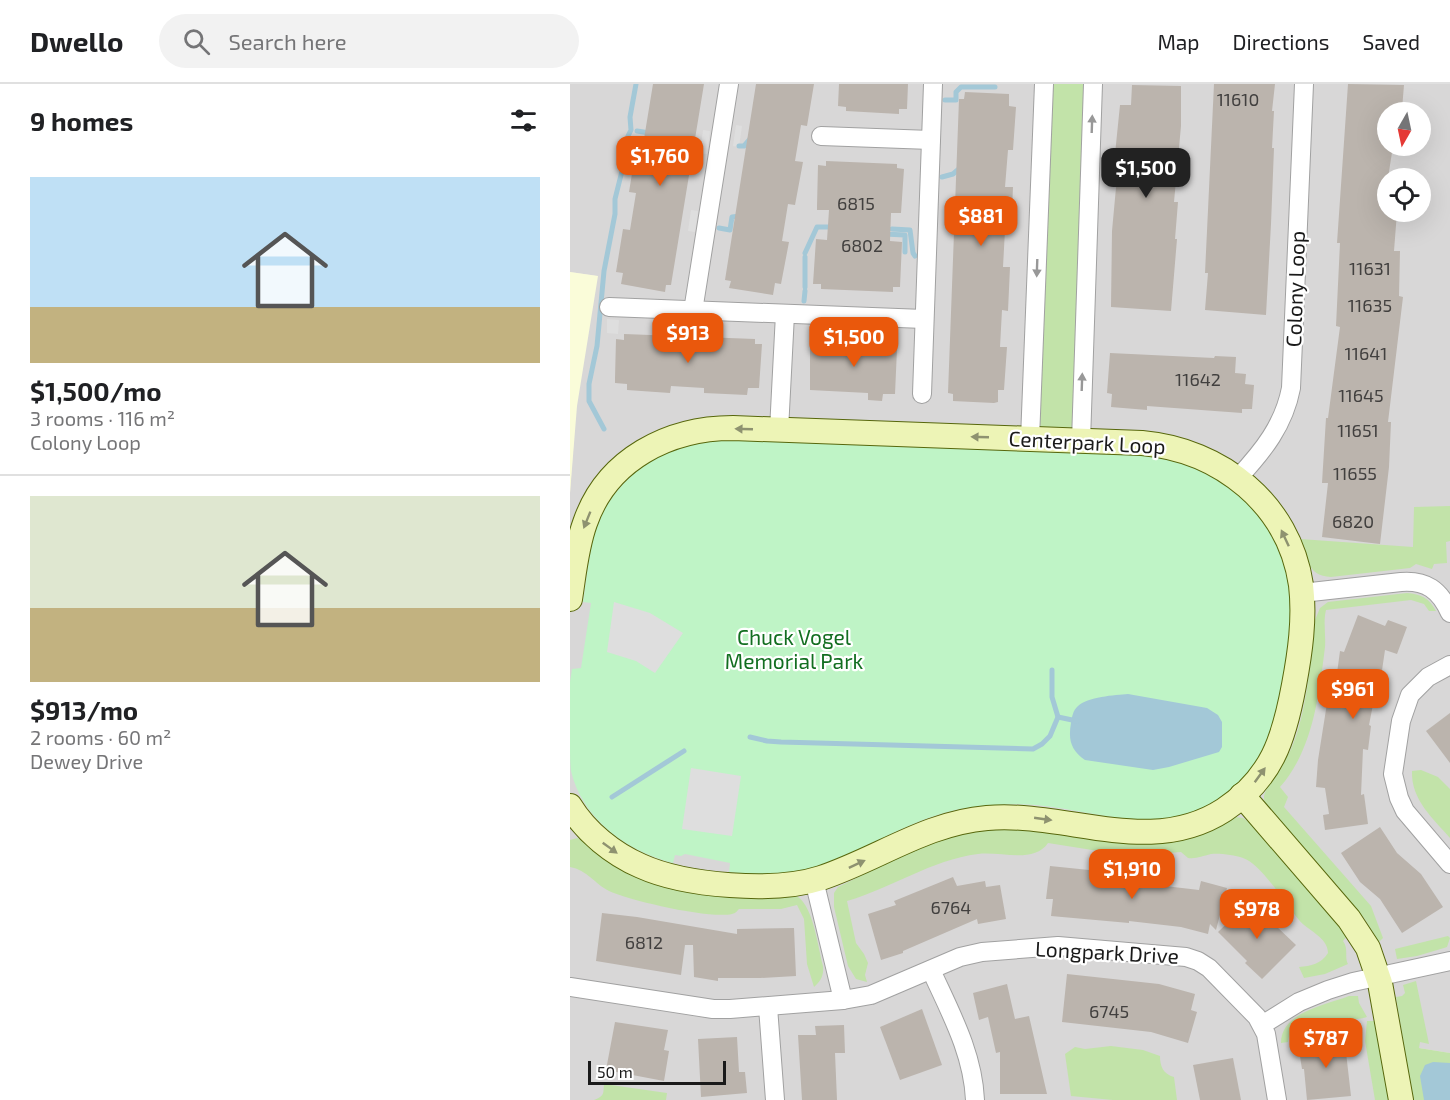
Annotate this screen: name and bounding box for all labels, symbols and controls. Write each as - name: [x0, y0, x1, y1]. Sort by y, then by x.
- search box: [159, 14, 579, 68]
- text: Dwello: [30, 24, 123, 58]
- icon: search: [180, 25, 213, 58]
- text: Search here: [228, 28, 347, 54]
- text: Map: [1157, 29, 1200, 54]
- text: Directions: [1233, 29, 1329, 54]
- text: Saved: [1362, 29, 1420, 54]
- house number: 11610: [1217, 88, 1259, 110]
- north arrow: [1377, 102, 1431, 156]
- map controls: [1377, 102, 1431, 222]
- icon: filters: [507, 104, 540, 137]
- text: 9 homes: [30, 105, 133, 136]
- one-way arrow: [1087, 115, 1096, 134]
- pin: $1,760: [611, 136, 709, 187]
- text: $1,760: [630, 143, 690, 167]
- pin: $1,500: [1097, 148, 1195, 199]
- text: $1,500: [1115, 155, 1177, 179]
- button: locate: [1377, 168, 1431, 222]
- house number: 6815: [837, 192, 875, 214]
- pin: $881: [945, 196, 1017, 247]
- text: $881: [958, 203, 1004, 227]
- icon: home: [231, 216, 339, 324]
- street label: Colony Loop: [1280, 230, 1309, 348]
- house number: 6802: [841, 234, 883, 256]
- house number: 11631: [1349, 257, 1391, 279]
- one-way arrow: [1032, 259, 1041, 278]
- house number: 11635: [1348, 294, 1392, 316]
- pin: $913: [652, 313, 724, 364]
- pin: $1,500: [805, 317, 903, 368]
- text: $913: [666, 320, 710, 344]
- text: $1,500: [823, 324, 885, 348]
- house number: 11641: [1345, 342, 1387, 364]
- house number: 11642: [1175, 368, 1221, 390]
- one-way arrow: [1078, 373, 1087, 392]
- text: $1,500/mo: [30, 375, 162, 406]
- house number: 11645: [1338, 384, 1384, 406]
- text: 3 rooms · 116 m²: [30, 406, 175, 430]
- house number: 11651: [1337, 419, 1379, 441]
- one-way arrow: [734, 424, 753, 433]
- street label: Centerpark Loop: [1008, 425, 1166, 458]
- text: Colony Loop: [30, 430, 141, 454]
- one-way arrow: [971, 432, 990, 442]
- house number: 11655: [1333, 462, 1377, 484]
- house number: 6820: [1332, 510, 1374, 532]
- one-way arrow: [582, 511, 591, 529]
- one-way arrow: [1281, 529, 1290, 546]
- icon: home: [231, 535, 339, 643]
- park label: Chuck Vogel Memorial Park: [725, 624, 864, 673]
- pin: $961: [1317, 669, 1389, 720]
- text: $961: [1331, 676, 1375, 700]
- text: $913/mo: [30, 694, 138, 725]
- text: 2 rooms · 60 m²: [30, 725, 171, 749]
- text: Dewey Drive: [30, 749, 143, 773]
- one-way arrow: [1254, 767, 1267, 783]
- one-way arrow: [1034, 814, 1053, 823]
- one-way arrow: [602, 842, 618, 854]
- pin: $1,910: [1083, 849, 1181, 900]
- text: $1,910: [1103, 856, 1161, 880]
- one-way arrow: [849, 859, 866, 868]
- pin: $978: [1221, 889, 1293, 940]
- house number: 6764: [931, 896, 971, 918]
- text: $978: [1234, 896, 1280, 920]
- house number: 6812: [625, 931, 663, 953]
- street label: Longpark Drive: [1035, 935, 1180, 968]
- house number: 6745: [1089, 1000, 1129, 1022]
- pin: $787: [1290, 1018, 1362, 1069]
- text: $787: [1303, 1025, 1349, 1049]
- scale bar: [588, 1058, 726, 1086]
- text: 50 m: [597, 1062, 633, 1081]

